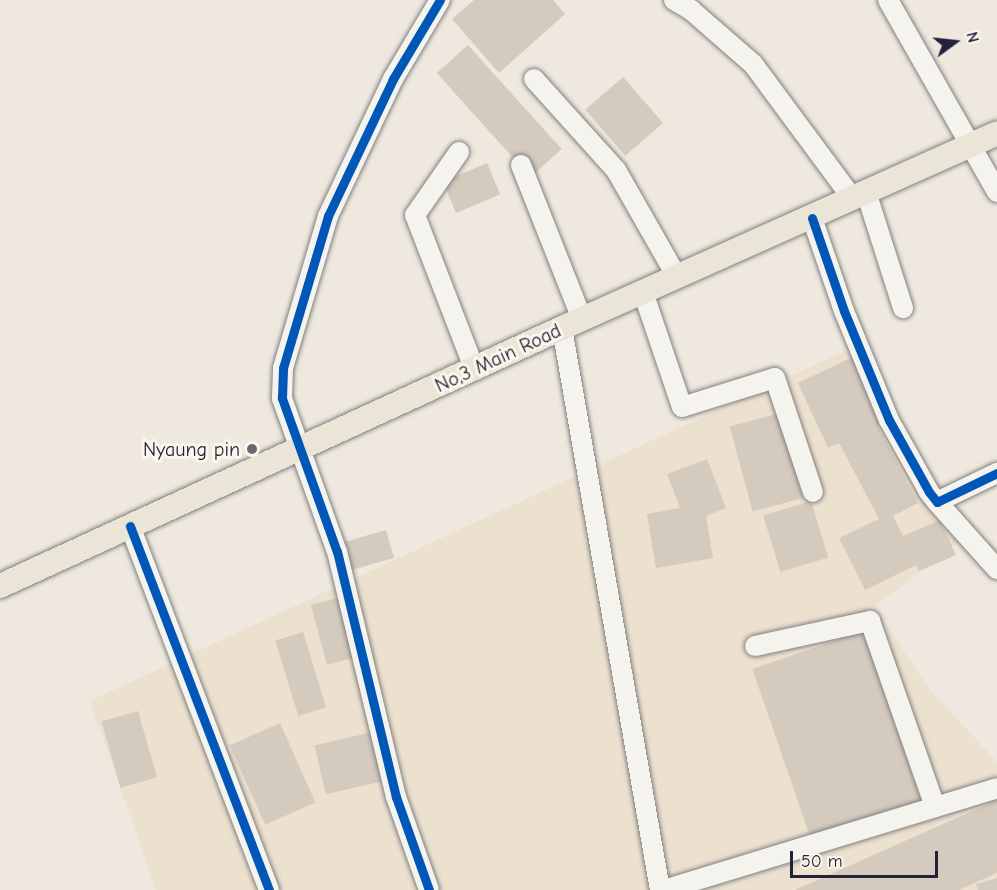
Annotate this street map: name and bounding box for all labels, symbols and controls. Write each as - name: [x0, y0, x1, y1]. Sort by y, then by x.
- north arrow: [925, 12, 985, 72]
- text: N: [962, 30, 982, 45]
- street label: No,3 Main Road: [431, 318, 565, 398]
- place label: Nyaung pin: [143, 437, 240, 461]
- marker: Nyaung pin: [245, 442, 259, 456]
- scale bar: [793, 839, 942, 877]
- text: 50 m: [801, 851, 843, 872]

